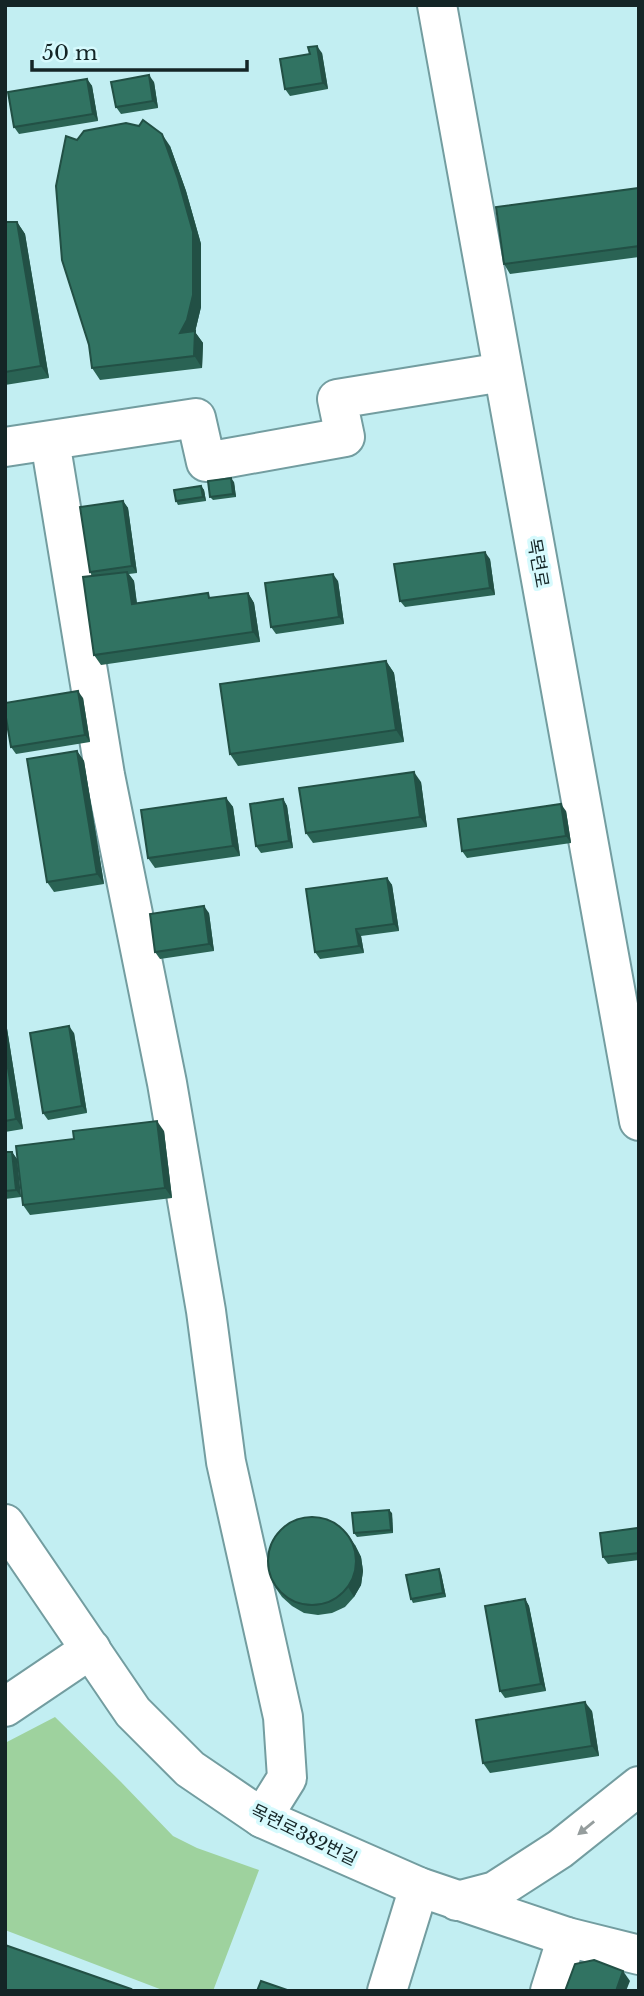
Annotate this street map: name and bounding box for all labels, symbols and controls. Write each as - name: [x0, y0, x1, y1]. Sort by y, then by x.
- scale bar: [32, 28, 247, 72]
- text: 50 m: [42, 40, 98, 66]
- street label: 목련로: [523, 537, 553, 589]
- street label: 목련로382번길: [247, 1800, 361, 1870]
- one-way arrow: [577, 1821, 595, 1836]

